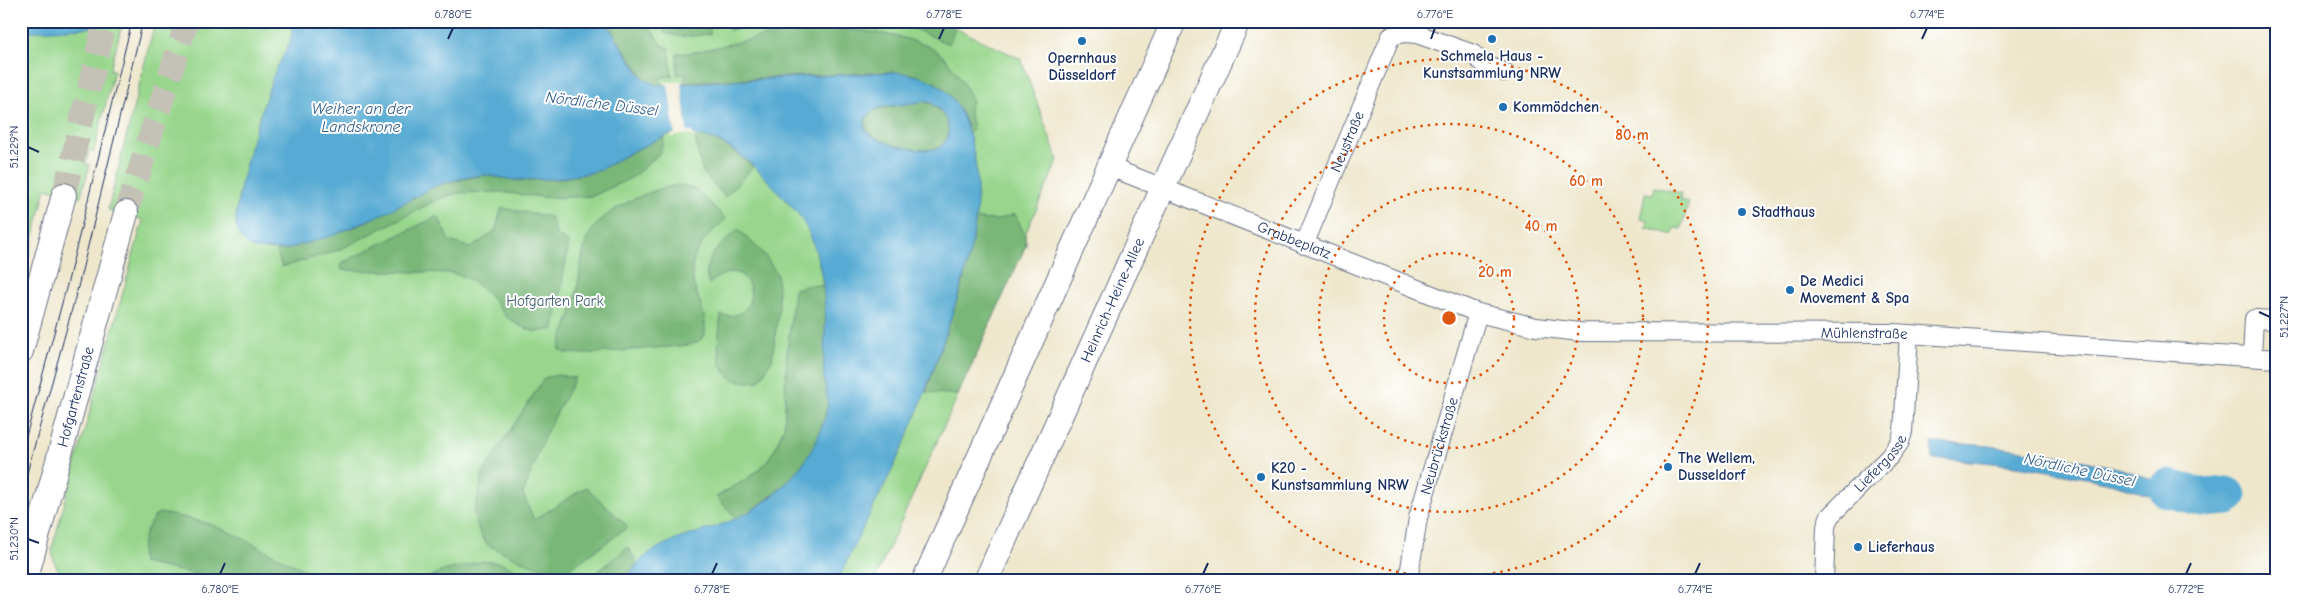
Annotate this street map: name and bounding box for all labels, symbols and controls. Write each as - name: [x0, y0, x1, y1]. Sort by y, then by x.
- text: 6.780°E: [434, 7, 472, 21]
- text: 6.778°E: [926, 7, 962, 21]
- text: 6.776°E: [1417, 7, 1453, 21]
- text: 6.774°E: [1910, 7, 1944, 21]
- marker: Schmela Haus - Kunstsammlung NRW: [1486, 33, 1498, 45]
- marker: Opernhaus Düsseldorf: [1076, 35, 1088, 47]
- place label: Schmela Haus - Kunstsammlung NRW: [1423, 47, 1561, 82]
- place label: Opernhaus Düsseldorf: [1048, 49, 1117, 84]
- water label: Nördliche Düssel: [544, 88, 660, 120]
- place label: Kommödchen: [1513, 98, 1599, 116]
- water label: Weiher an der Landskrone: [312, 100, 411, 136]
- marker: Kommödchen: [1497, 101, 1509, 113]
- street label: Neustraße: [1326, 108, 1368, 175]
- text: 51.229°N: [7, 126, 21, 168]
- text: 80 m: [1615, 126, 1649, 144]
- text: 60 m: [1569, 172, 1603, 190]
- place label: Stadthaus: [1752, 203, 1815, 221]
- marker: Stadthaus: [1736, 206, 1748, 218]
- street label: Grabbeplatz: [1255, 217, 1334, 263]
- text: 40 m: [1525, 217, 1558, 235]
- street label: Heinrich-Heine-Allee: [1077, 235, 1148, 365]
- text: 20 m: [1478, 263, 1512, 281]
- place label: De Medici Movement & Spa: [1800, 272, 1909, 307]
- marker: De Medici Movement & Spa: [1784, 284, 1796, 296]
- park label: Hofgarten Park: [506, 292, 605, 310]
- text: 51.227°N: [2277, 296, 2291, 338]
- centre of rings: [1440, 309, 1458, 327]
- street label: Mühlenstraße: [1821, 324, 1909, 343]
- street label: Hofgartenstraße: [53, 344, 98, 449]
- street label: Neubrückstraße: [1416, 395, 1462, 497]
- street label: Liefergasse: [1850, 433, 1911, 496]
- place label: The Wellem, Dusseldorf: [1678, 449, 1755, 484]
- water label: Nördliche Düssel: [2022, 449, 2138, 491]
- place label: K20 - Kunstsammlung NRW: [1271, 459, 1409, 494]
- marker: The Wellem, Dusseldorf: [1662, 461, 1674, 473]
- marker: K20 - Kunstsammlung NRW: [1255, 471, 1267, 483]
- text: 51.230°N: [7, 517, 21, 561]
- place label: Lieferhaus: [1868, 538, 1934, 556]
- marker: Lieferhaus: [1852, 541, 1864, 553]
- text: 6.780°E: [201, 582, 239, 596]
- text: 6.778°E: [694, 582, 730, 596]
- text: 6.776°E: [1185, 582, 1221, 596]
- text: 6.774°E: [1678, 582, 1712, 596]
- text: 6.772°E: [2168, 582, 2204, 596]

